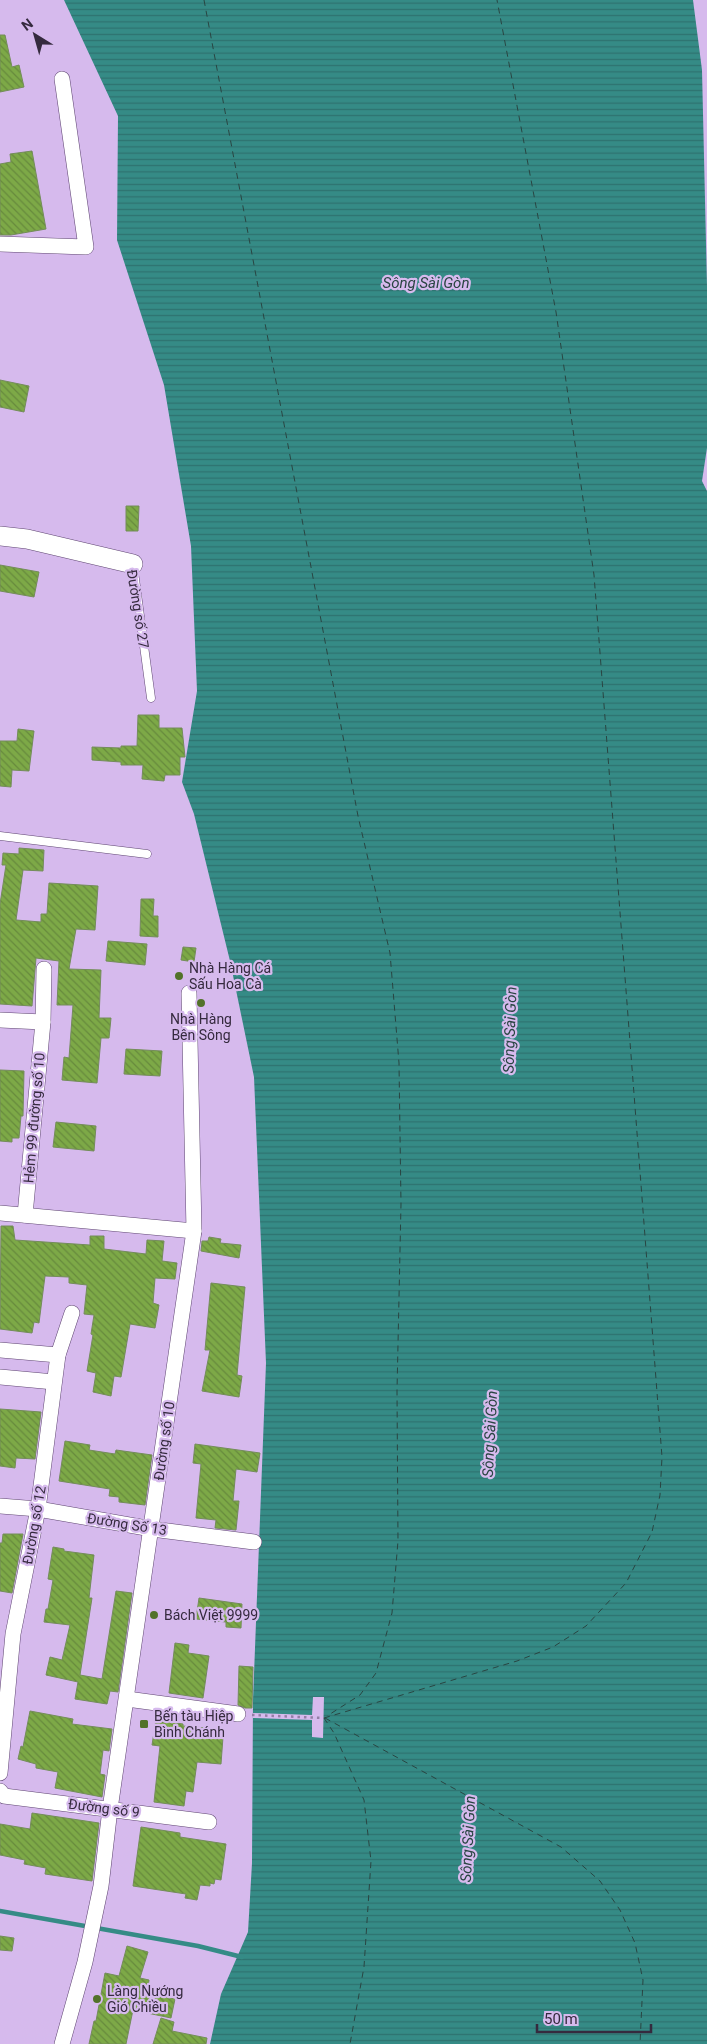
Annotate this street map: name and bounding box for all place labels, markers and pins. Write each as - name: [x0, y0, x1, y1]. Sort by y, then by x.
- place label: Nhà Hàng Cá Sấu Hoa Cà: [189, 960, 271, 992]
- marker: Nhà Hàng Cá Sấu Hoa Cà: [173, 970, 185, 982]
- marker: Nhà Hàng Bên Sông: [195, 997, 207, 1009]
- place label: Nhà Hàng Bên Sông: [170, 1011, 232, 1043]
- place label: Bách Việt 9999: [164, 1607, 258, 1623]
- marker: Bách Việt 9999: [148, 1609, 160, 1621]
- place label: Bến tàu Hiệp Bình Chánh: [154, 1708, 234, 1740]
- marker: Bến tàu Hiệp Bình Chánh: [138, 1718, 150, 1730]
- place label: Làng Nướng Gió Chiều: [107, 1983, 183, 2015]
- marker: Làng Nướng Gió Chiều: [91, 1993, 103, 2005]

